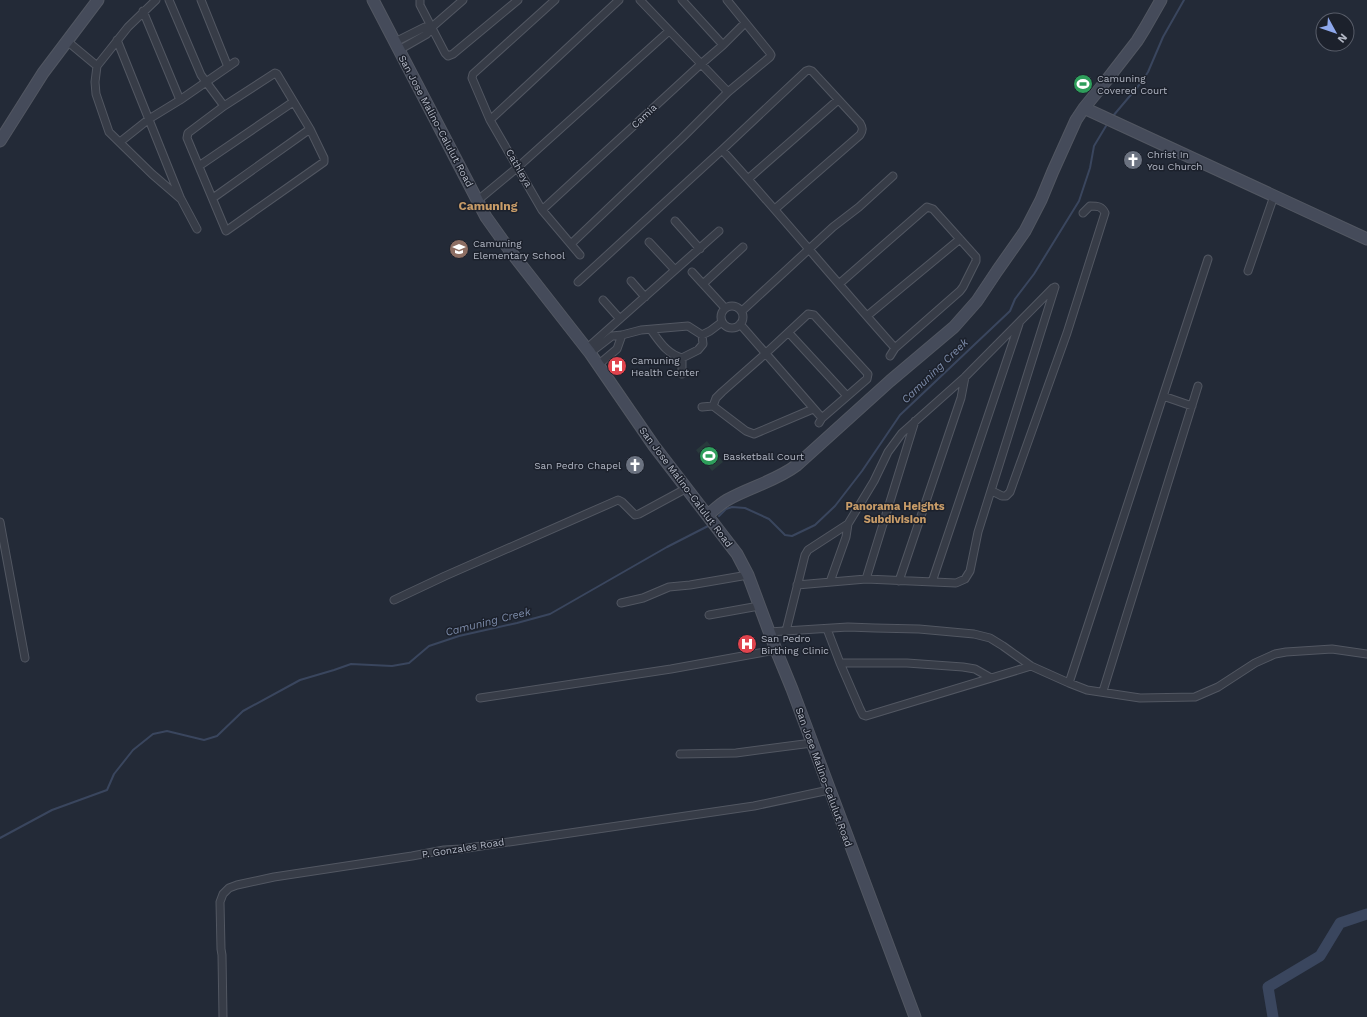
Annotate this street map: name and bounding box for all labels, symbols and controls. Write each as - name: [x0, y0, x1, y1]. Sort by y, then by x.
- north arrow: [1315, 12, 1355, 52]
- text: N: [1335, 31, 1350, 45]
- street label: San Jose Malino-Calulut Road: [397, 53, 475, 189]
- sports icon: Camuning Covered Court: [1072, 73, 1094, 95]
- place label: Camuning Covered Court: [1097, 73, 1168, 96]
- street label: Camia: [629, 101, 659, 130]
- street label: Cathleya: [504, 147, 534, 189]
- church icon: Christ In You Church: [1122, 149, 1144, 171]
- place label: Christ In You Church: [1147, 149, 1203, 172]
- district label: Camuning: [459, 199, 518, 213]
- school or university icon: Camuning Elementary School: [448, 238, 470, 260]
- place label: Camuning Elementary School: [473, 238, 565, 261]
- water label: Camuning Creek: [899, 335, 972, 406]
- hospital icon: Camuning Health Center: [606, 355, 628, 377]
- place label: Camuning Health Center: [631, 355, 699, 378]
- street label: San Jose Malino-Calulut Road: [637, 425, 735, 549]
- sports icon: Basketball Court: [698, 445, 720, 467]
- place label: Basketball Court: [723, 451, 805, 462]
- church icon: San Pedro Chapel: [624, 454, 646, 476]
- place label: San Pedro Chapel: [534, 460, 621, 471]
- district label: Panorama Heights Subdivision: [845, 500, 945, 526]
- water label: Camuning Creek: [444, 605, 533, 639]
- hospital icon: San Pedro Birthing Clinic: [736, 633, 758, 655]
- place label: San Pedro Birthing Clinic: [761, 633, 829, 656]
- street label: San Jose Malino-Calulut Road: [794, 706, 854, 848]
- street label: P. Gonzales Road: [421, 836, 505, 860]

